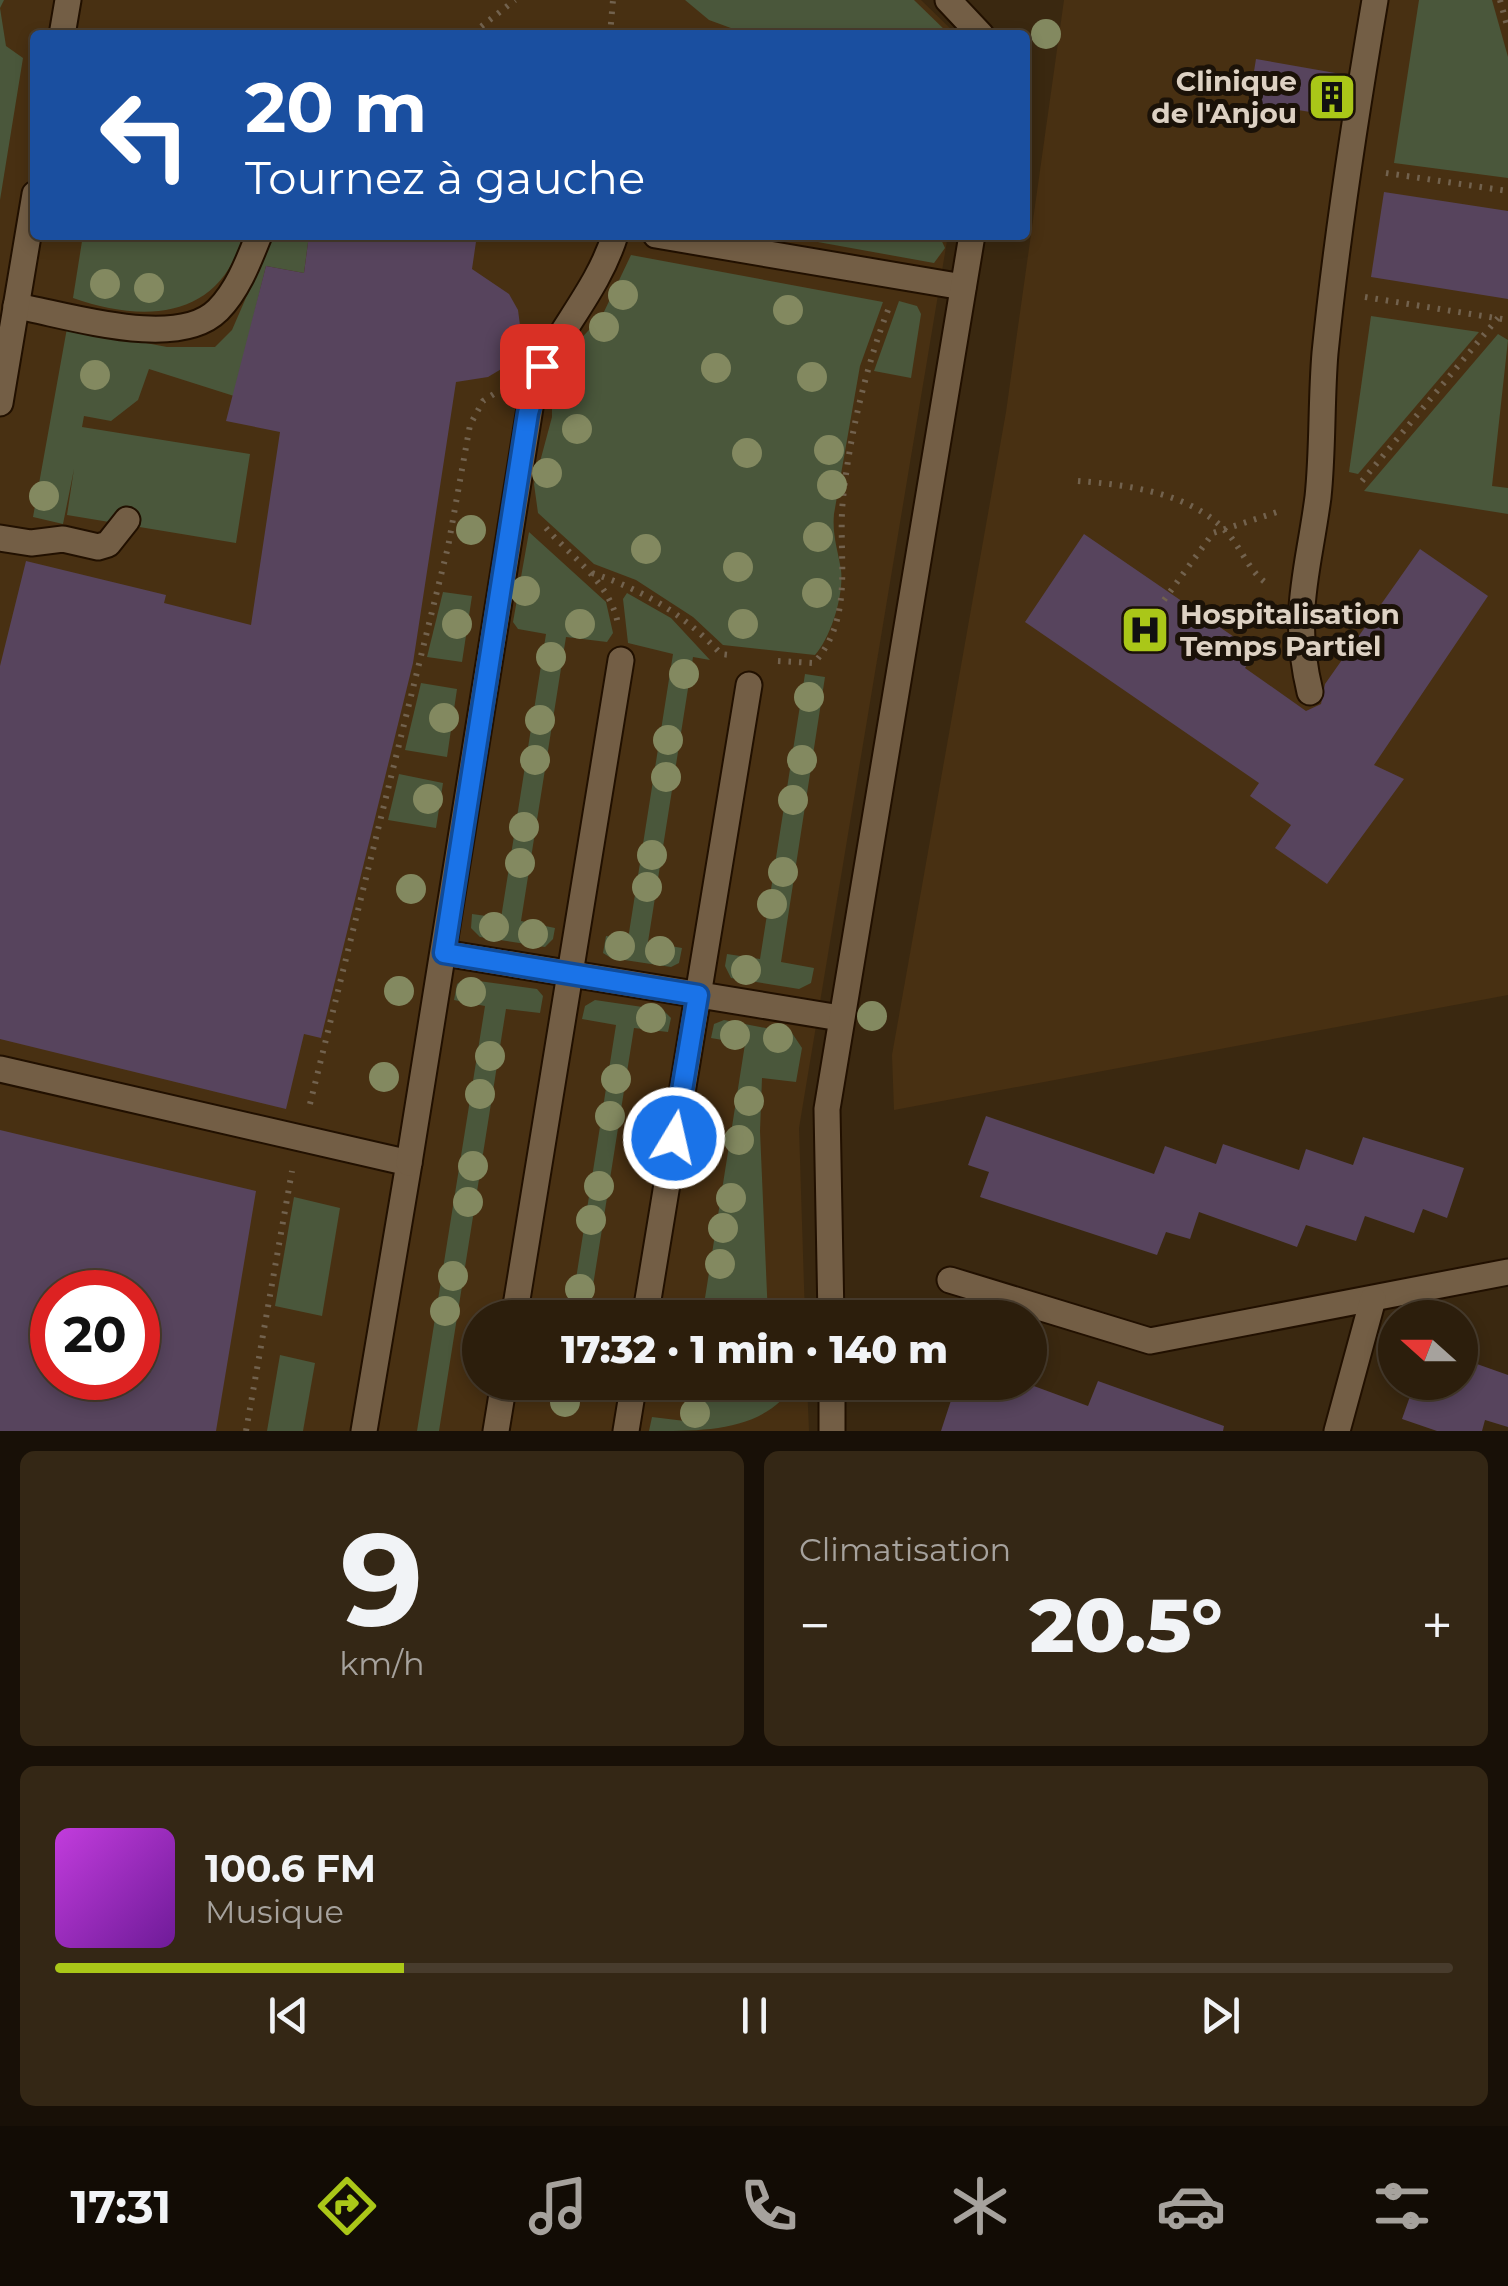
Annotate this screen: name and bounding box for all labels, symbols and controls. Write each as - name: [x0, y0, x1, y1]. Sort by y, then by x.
- text: 20 m: [245, 64, 427, 150]
- place label: Clinique de l'Anjou: [1151, 64, 1297, 130]
- icon: left: [80, 70, 210, 200]
- building icon: Clinique de l'Anjou: [1306, 71, 1358, 123]
- text: Tournez à gauche: [245, 150, 645, 205]
- pin: [500, 324, 585, 409]
- icon: arrive: [515, 339, 570, 394]
- place label: Hospitalisation Temps Partiel: [1180, 597, 1400, 663]
- hospital icon: Hospitalisation Temps Partiel: [1119, 604, 1171, 656]
- position arrow: [622, 1086, 726, 1190]
- speed limit sign: 20: [30, 1270, 160, 1400]
- north arrow: [1378, 1300, 1478, 1400]
- map controls: [1378, 1300, 1478, 1400]
- text: 17:32 · 1 min · 140 m: [561, 1326, 948, 1373]
- text: 9: [341, 1499, 423, 1658]
- text: Climatisation: [799, 1530, 1011, 1569]
- text: 20.5°: [1029, 1579, 1223, 1671]
- text: −: [799, 1592, 831, 1659]
- text: +: [1421, 1592, 1453, 1659]
- text: km/h: [339, 1644, 425, 1683]
- text: 100.6 FM: [205, 1845, 376, 1892]
- text: Musique: [205, 1892, 344, 1931]
- icon: previous: [261, 1988, 316, 2043]
- icon: pause: [727, 1988, 782, 2043]
- icon: next: [1193, 1988, 1248, 2043]
- icon: directions: [312, 2171, 382, 2241]
- icon: music: [523, 2171, 593, 2241]
- icon: phone: [734, 2171, 804, 2241]
- icon: climate: [945, 2171, 1015, 2241]
- icon: car: [1156, 2171, 1226, 2241]
- icon: filters: [1367, 2171, 1437, 2241]
- text: 17:31: [71, 2179, 171, 2234]

